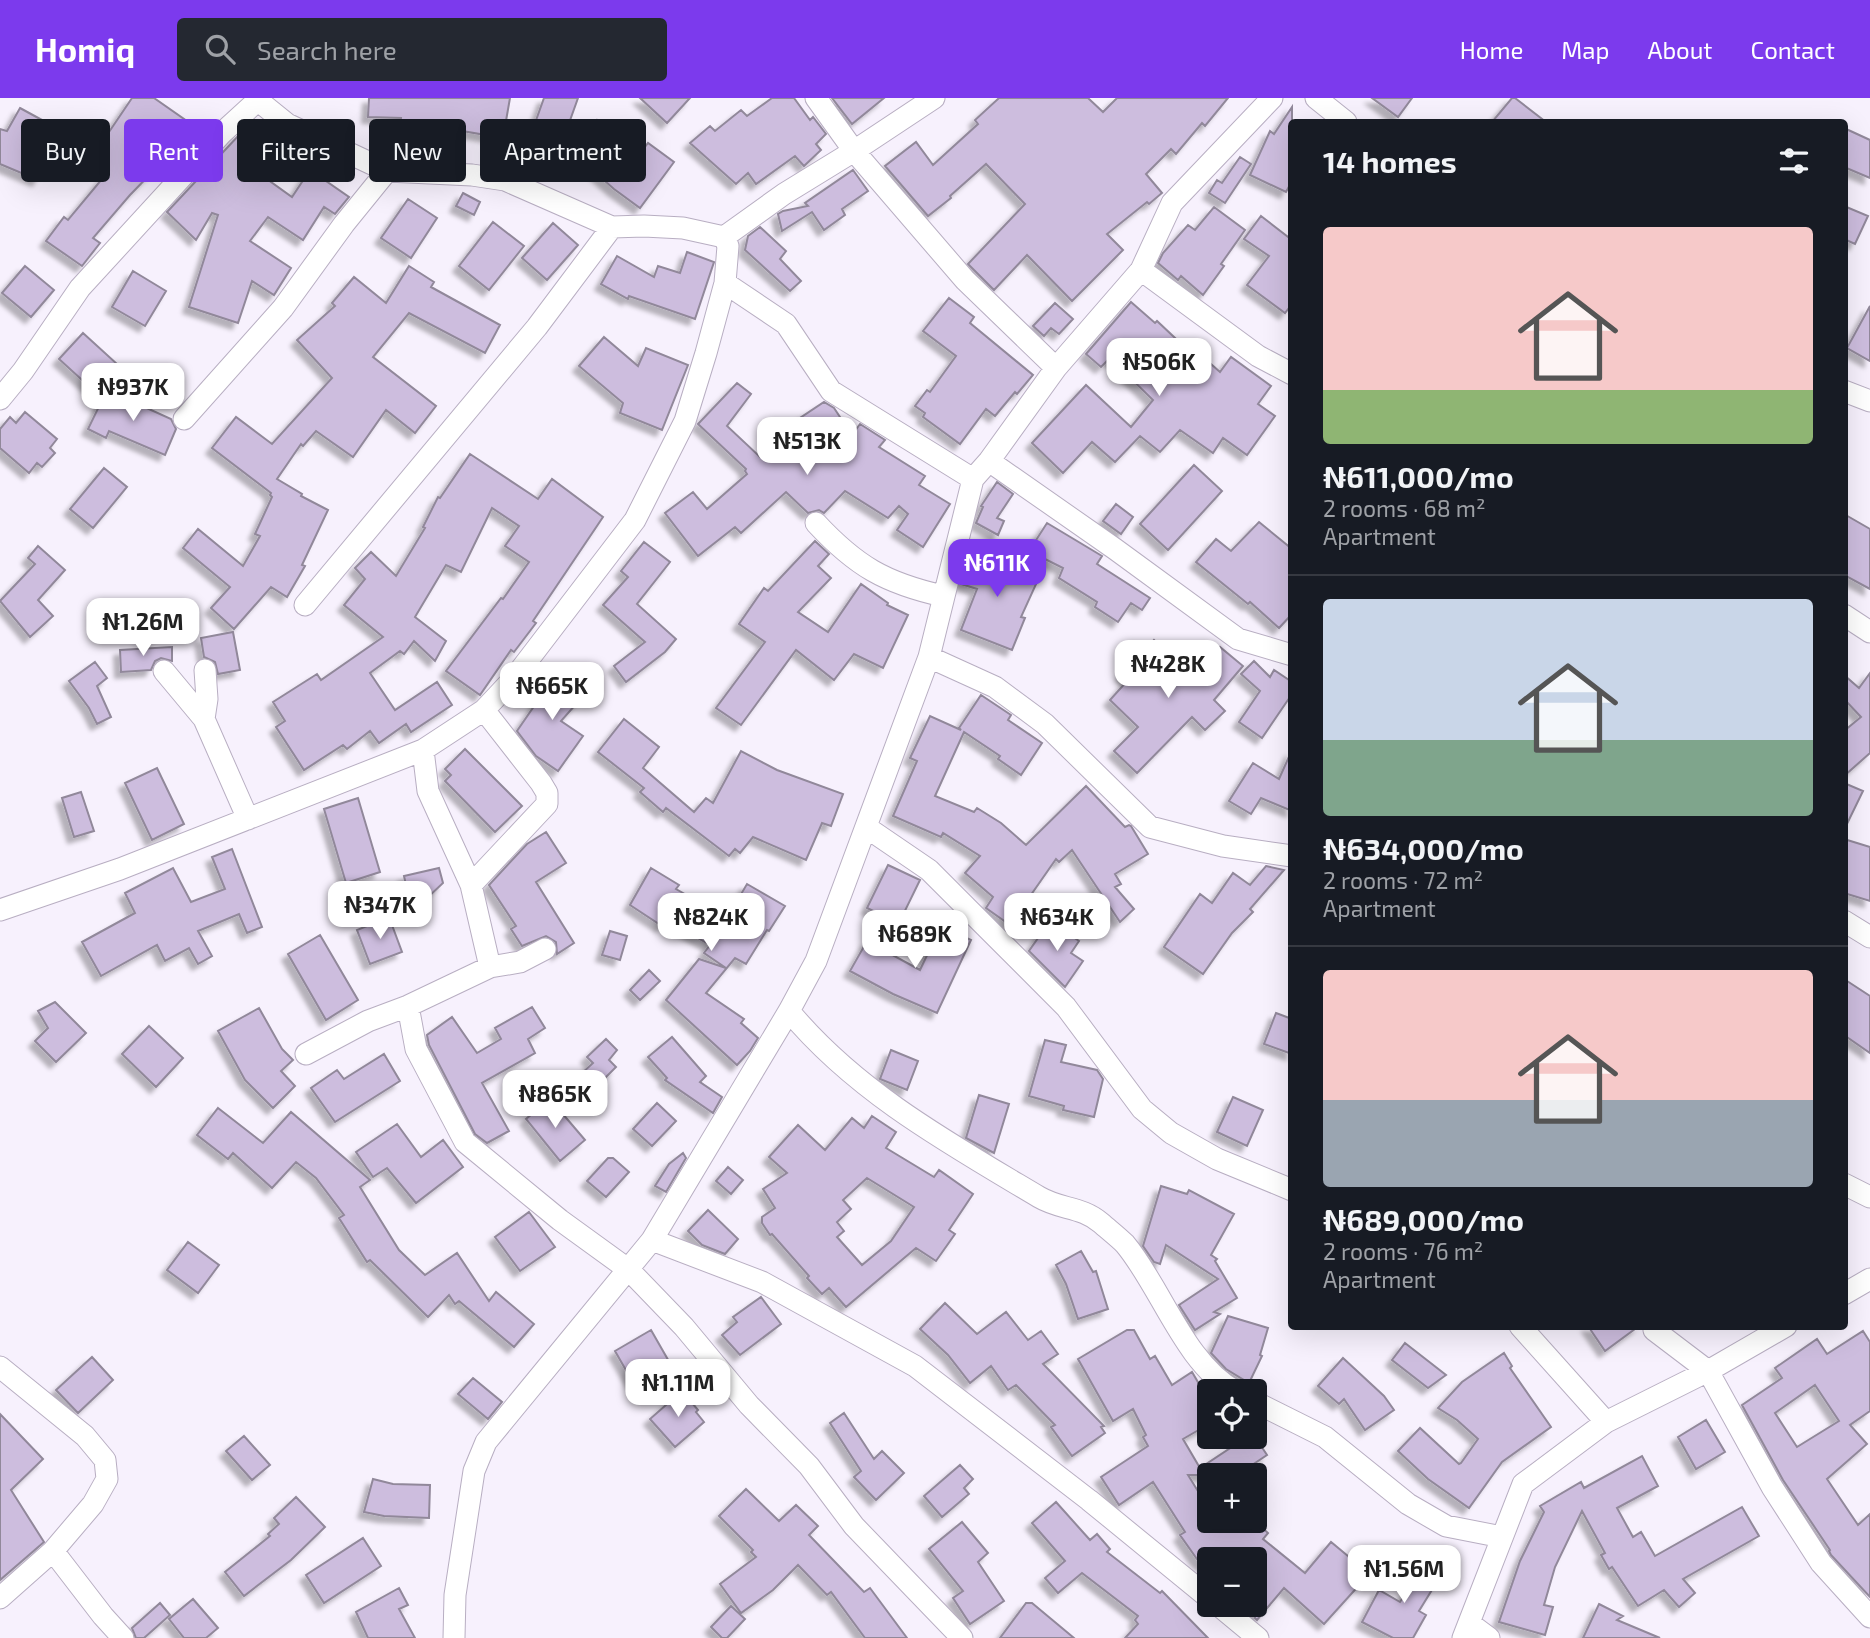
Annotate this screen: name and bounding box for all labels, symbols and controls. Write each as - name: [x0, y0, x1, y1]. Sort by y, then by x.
- search box: [177, 18, 667, 81]
- text: Homiq: [35, 29, 135, 69]
- icon: search: [201, 30, 239, 68]
- text: Search here: [257, 34, 397, 65]
- text: Home: [1460, 35, 1523, 64]
- text: Map: [1561, 35, 1609, 64]
- text: About: [1647, 35, 1713, 64]
- text: Contact: [1751, 35, 1835, 64]
- chip: Buy: [21, 119, 110, 182]
- chip: Rent: [124, 119, 223, 182]
- chip: Filters: [237, 119, 355, 182]
- chip: New: [369, 119, 466, 182]
- chip: Apartment: [480, 119, 646, 182]
- icon: filters: [1775, 142, 1813, 180]
- text: 14 homes: [1323, 143, 1457, 179]
- icon: home: [1505, 273, 1631, 399]
- pin: ₦506K: [1110, 338, 1208, 398]
- text: ₦506K: [1122, 347, 1196, 375]
- pin: ₦937K: [84, 364, 182, 423]
- text: ₦937K: [97, 372, 169, 400]
- pin: ₦513K: [758, 418, 856, 477]
- text: ₦513K: [773, 426, 841, 454]
- text: ₦611,000/mo: [1323, 458, 1514, 494]
- text: 2 rooms · 68 m²: [1323, 494, 1486, 522]
- text: Apartment: [1323, 522, 1436, 550]
- pin: ₦611K: [948, 540, 1046, 599]
- text: ₦611K: [964, 548, 1030, 576]
- pin: ₦1.26M: [86, 598, 200, 658]
- text: ₦1.26M: [102, 607, 184, 635]
- pin: ₦428K: [1119, 640, 1217, 700]
- icon: home: [1505, 645, 1631, 771]
- text: ₦428K: [1131, 649, 1205, 677]
- pin: ₦665K: [503, 662, 601, 722]
- text: ₦665K: [516, 671, 588, 699]
- text: ₦634,000/mo: [1323, 830, 1524, 866]
- text: 2 rooms · 72 m²: [1323, 866, 1483, 894]
- pin: ₦347K: [331, 882, 429, 941]
- text: ₦347K: [344, 890, 416, 918]
- pin: ₦824K: [662, 894, 760, 953]
- pin: ₦634K: [1008, 894, 1106, 953]
- text: Apartment: [1323, 894, 1436, 922]
- text: ₦824K: [674, 902, 748, 930]
- text: ₦634K: [1020, 902, 1094, 930]
- pin: ₦689K: [866, 910, 964, 970]
- text: ₦689K: [878, 919, 952, 947]
- icon: home: [1505, 1016, 1631, 1142]
- pin: ₦865K: [506, 1070, 604, 1130]
- text: ₦865K: [519, 1079, 591, 1107]
- text: ₦689,000/mo: [1323, 1201, 1524, 1237]
- text: 2 rooms · 76 m²: [1323, 1237, 1483, 1265]
- text: Apartment: [1323, 1265, 1436, 1293]
- pin: ₦1.11M: [621, 1360, 735, 1419]
- text: ₦1.11M: [641, 1368, 715, 1396]
- map controls: [1197, 1379, 1267, 1617]
- button: locate: [1197, 1379, 1267, 1449]
- button: +: [1197, 1463, 1267, 1533]
- pin: ₦1.56M: [1347, 1546, 1461, 1605]
- button: −: [1197, 1547, 1267, 1617]
- text: ₦1.56M: [1364, 1554, 1444, 1582]

